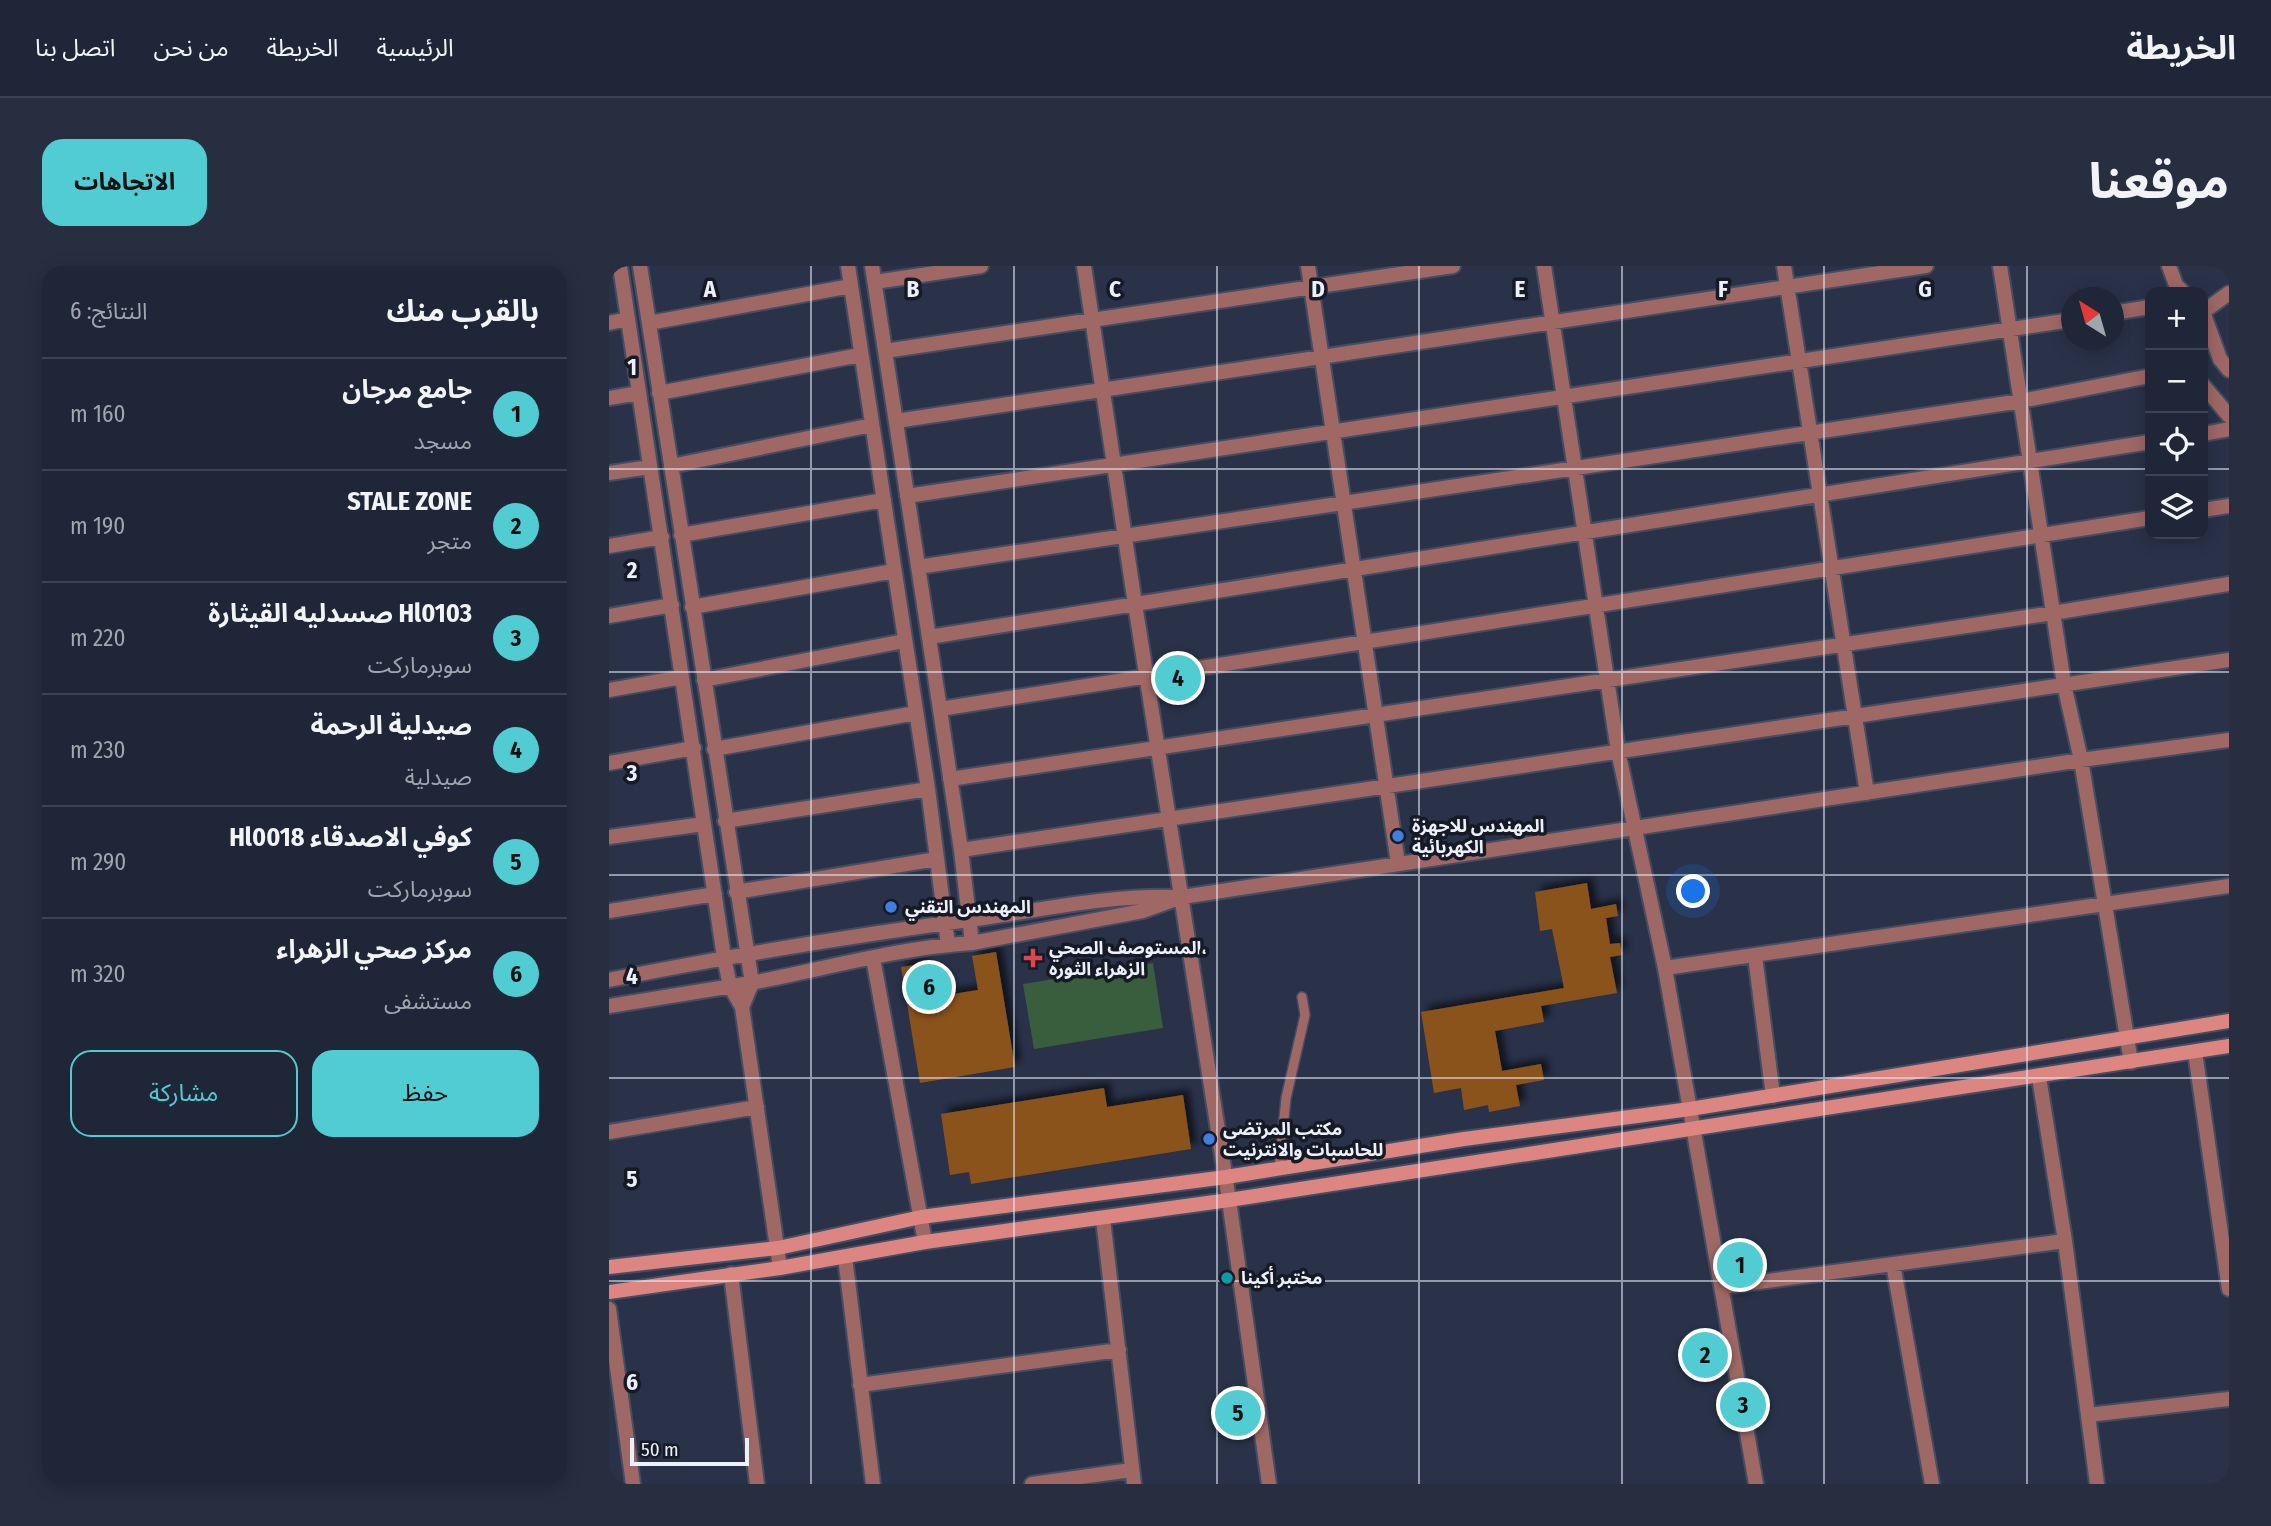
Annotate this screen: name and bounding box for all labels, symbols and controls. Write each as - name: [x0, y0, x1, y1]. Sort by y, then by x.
- text: الخريطة: [2126, 28, 2236, 68]
- text: اتصل بنا: [35, 34, 116, 62]
- text: من نحن: [154, 34, 229, 62]
- text: الخريطة: [267, 34, 338, 62]
- text: الرئيسية: [376, 34, 454, 62]
- button: الاتجاهات: [42, 139, 207, 226]
- text: موقعنا: [2089, 152, 2229, 211]
- text: A: [703, 275, 717, 303]
- text: B: [907, 275, 920, 303]
- text: C: [1109, 275, 1121, 303]
- text: D: [1311, 275, 1325, 303]
- text: E: [1515, 275, 1526, 303]
- text: F: [1718, 275, 1728, 303]
- text: G: [1918, 275, 1932, 303]
- north arrow: [2061, 287, 2124, 350]
- map controls: [2145, 287, 2208, 539]
- button: +: [2145, 287, 2208, 350]
- text: بالقرب منك: [387, 293, 539, 329]
- text: النتائج: 6: [70, 297, 147, 325]
- button: −: [2145, 350, 2208, 413]
- text: 1: [627, 353, 637, 381]
- text: جامع مرجان: [342, 374, 472, 405]
- text: 160 m: [70, 400, 125, 428]
- text: 1: [511, 400, 521, 428]
- button: locate: [2145, 413, 2208, 476]
- text: مسجد: [413, 427, 472, 455]
- button: layers: [2145, 476, 2208, 539]
- text: STALE ZONE: [347, 486, 472, 517]
- text: 190 m: [70, 512, 125, 540]
- text: 2: [511, 512, 521, 540]
- text: متجر: [428, 527, 472, 555]
- text: 2: [626, 556, 638, 584]
- text: Hl0103 صسدليه القيثارة: [208, 598, 472, 629]
- text: 220 m: [70, 624, 125, 652]
- text: 3: [511, 624, 521, 652]
- text: سوبرماركت: [368, 651, 472, 679]
- pin: 4: [1155, 652, 1201, 704]
- text: صيدلية الرحمة: [310, 710, 472, 741]
- text: 230 m: [70, 736, 126, 764]
- text: 4: [510, 736, 522, 764]
- text: 3: [626, 759, 638, 787]
- text: صيدلية: [405, 763, 472, 791]
- place label: المهندس للاجهزة الكهربائية: [1412, 815, 1544, 858]
- text: كوفي الاصدقاء Hl0018: [229, 822, 472, 853]
- marker: المهندس للاجهزة الكهربائية: [1390, 828, 1406, 844]
- text: 290 m: [70, 848, 126, 876]
- text: 5: [510, 848, 522, 876]
- your location: [1676, 874, 1710, 908]
- text: سوبرماركت: [368, 875, 472, 903]
- place label: المهندس التقني: [905, 896, 1031, 921]
- marker: المهندس التقني: [883, 899, 899, 915]
- text: مركز صحي الزهراء: [276, 934, 472, 965]
- place label: المستوصف الصحي، الزهراء الثوره: [1049, 937, 1207, 980]
- marker: المستوصف الصحي، الزهراء الثوره: [1023, 948, 1043, 968]
- text: 320 m: [70, 960, 125, 988]
- text: 6: [510, 960, 522, 988]
- pin: 6: [906, 961, 952, 1013]
- text: 4: [626, 962, 638, 990]
- text: مستشفى: [384, 987, 472, 1015]
- button: مشاركة: [70, 1050, 298, 1137]
- button: حفظ: [312, 1050, 539, 1137]
- place label: مكتب المرتضى للحاسبات والانترنيت: [1223, 1118, 1383, 1161]
- marker: مكتب المرتضى للحاسبات والانترنيت: [1201, 1131, 1217, 1147]
- text: 5: [626, 1165, 638, 1193]
- pin: 1: [1717, 1239, 1763, 1291]
- place label: مختبر أكينا: [1241, 1265, 1322, 1289]
- marker: مختبر أكينا: [1219, 1270, 1235, 1286]
- pin: 2: [1682, 1329, 1728, 1381]
- text: 6: [626, 1368, 638, 1396]
- pin: 3: [1720, 1379, 1766, 1431]
- pin: 5: [1215, 1387, 1261, 1439]
- scale bar: [630, 1435, 749, 1467]
- text: 50 m: [641, 1438, 679, 1461]

